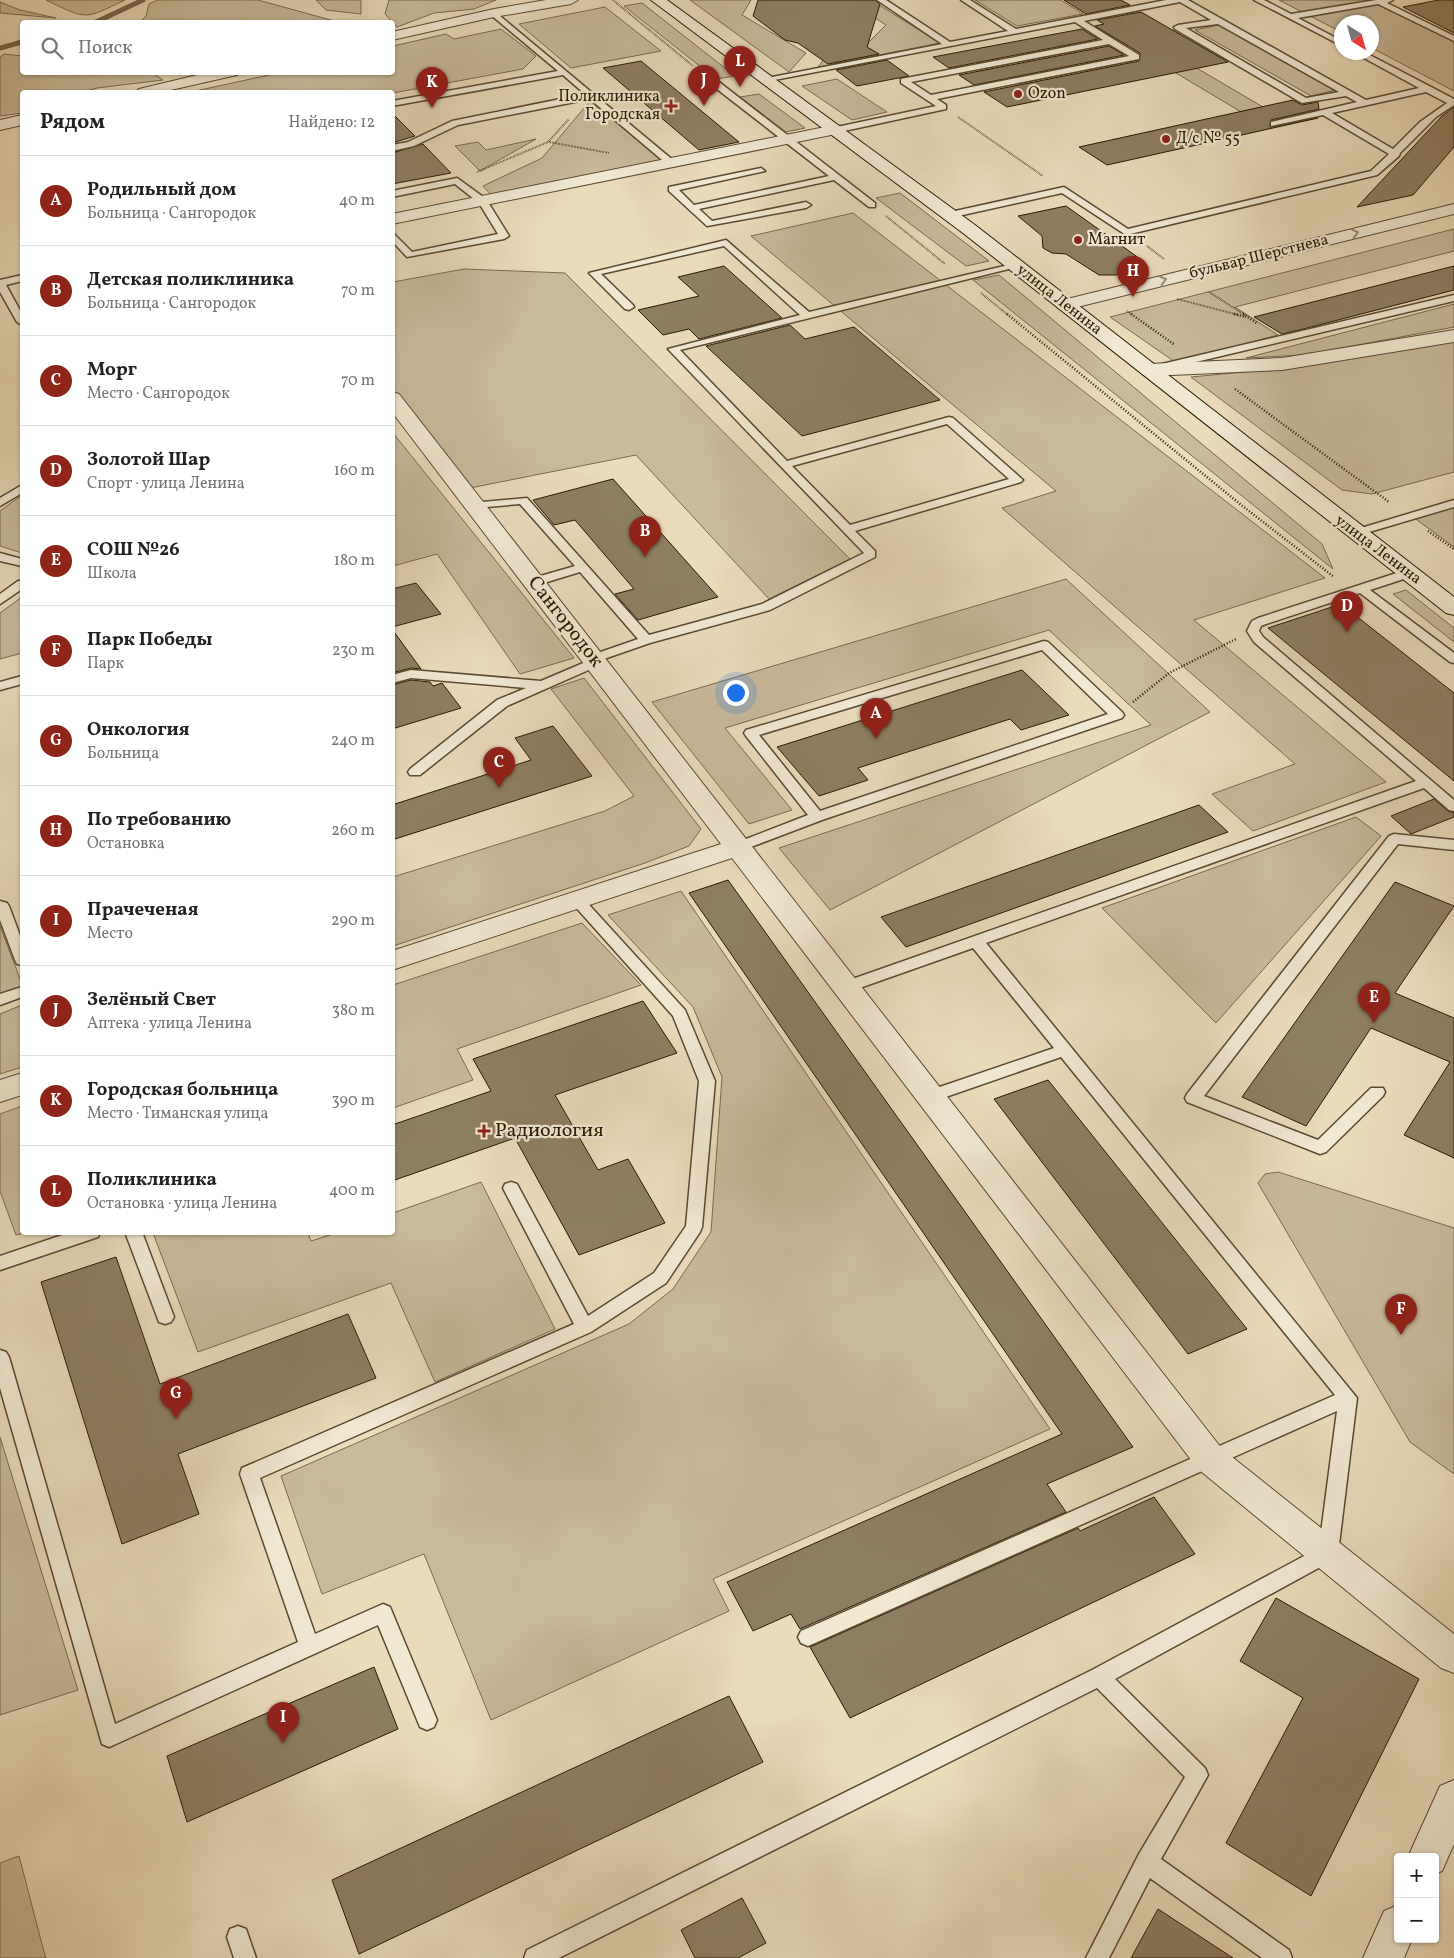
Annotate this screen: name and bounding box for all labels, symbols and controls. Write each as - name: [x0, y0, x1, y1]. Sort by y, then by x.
- north arrow: [1334, 15, 1379, 60]
- search box: [20, 20, 395, 75]
- icon: search: [38, 34, 66, 62]
- text: Поиск: [78, 35, 132, 61]
- pin: L: [724, 46, 756, 87]
- pin: J: [688, 65, 720, 106]
- pin: K: [416, 67, 448, 108]
- place label: Ozon: [1028, 83, 1066, 105]
- place label: Поликлиника Городская: [558, 86, 660, 126]
- marker: Ozon: [1012, 88, 1024, 100]
- marker: Поликлиника Городская: [664, 99, 678, 113]
- text: Рядом: [40, 108, 105, 137]
- text: Найдено: 12: [289, 112, 375, 134]
- place label: Д/с № 55: [1176, 128, 1240, 150]
- marker: Д/с № 55: [1160, 133, 1172, 145]
- text: Родильный дом: [87, 177, 236, 203]
- text: A: [50, 190, 62, 212]
- text: 40 m: [339, 190, 375, 212]
- text: Больница · Сангородок: [87, 203, 256, 225]
- one-way arrow: [1350, 228, 1359, 239]
- place label: Магнит: [1088, 229, 1145, 251]
- street label: бульвар Шерстнева: [1187, 229, 1331, 285]
- marker: Магнит: [1072, 234, 1084, 246]
- pin: H: [1117, 256, 1149, 297]
- street label: улица Ленина: [1012, 260, 1107, 340]
- text: Детская поликлиника: [87, 267, 294, 293]
- one-way arrow: [1159, 275, 1168, 286]
- text: B: [51, 280, 61, 302]
- text: 70 m: [341, 280, 375, 302]
- text: Больница · Сангородок: [87, 293, 256, 315]
- text: Морг: [87, 357, 137, 383]
- text: C: [51, 370, 61, 392]
- text: 70 m: [341, 370, 375, 392]
- text: Место · Сангородок: [87, 383, 230, 405]
- text: Золотой Шар: [87, 447, 210, 473]
- text: D: [50, 460, 62, 482]
- text: 160 m: [334, 460, 375, 482]
- text: Спорт · улица Ленина: [87, 473, 245, 495]
- street label: улица Ленина: [1330, 510, 1426, 590]
- pin: B: [629, 516, 661, 557]
- text: СОШ №26: [87, 537, 180, 563]
- text: E: [51, 550, 61, 572]
- text: 180 m: [334, 550, 375, 572]
- text: Школа: [87, 563, 137, 585]
- street label: Сангородок: [520, 570, 610, 674]
- pin: D: [1331, 591, 1363, 632]
- text: Парк Победы: [87, 627, 212, 653]
- text: F: [51, 640, 61, 662]
- text: 230 m: [332, 640, 375, 662]
- text: Парк: [87, 653, 124, 675]
- your location: [723, 680, 749, 706]
- pin: A: [860, 698, 892, 739]
- text: Онкология: [87, 717, 190, 743]
- text: G: [50, 730, 62, 752]
- text: 240 m: [331, 730, 375, 752]
- text: Больница: [87, 743, 159, 765]
- pin: C: [483, 747, 515, 788]
- text: По требованию: [87, 807, 231, 833]
- text: H: [50, 820, 62, 842]
- text: 260 m: [331, 820, 375, 842]
- text: Остановка: [87, 833, 165, 855]
- text: Прачеченая: [87, 897, 199, 923]
- text: I: [53, 910, 59, 932]
- text: 290 m: [331, 910, 375, 932]
- text: Место: [87, 923, 133, 945]
- pin: E: [1358, 982, 1390, 1023]
- text: Зелёный Свет: [87, 987, 216, 1013]
- text: J: [53, 1000, 59, 1022]
- text: 380 m: [332, 1000, 375, 1022]
- text: Аптека · улица Ленина: [87, 1013, 252, 1035]
- text: Городская больница: [87, 1077, 278, 1103]
- text: K: [50, 1090, 62, 1112]
- text: 390 m: [332, 1090, 375, 1112]
- text: Место · Тиманская улица: [87, 1103, 268, 1125]
- place label: Радиология: [495, 1117, 604, 1145]
- marker: Радиология: [477, 1124, 491, 1138]
- text: Поликлиника: [87, 1167, 217, 1193]
- text: L: [51, 1180, 61, 1202]
- text: 400 m: [329, 1180, 375, 1202]
- text: Остановка · улица Ленина: [87, 1193, 277, 1215]
- pin: F: [1385, 1294, 1417, 1335]
- pin: G: [160, 1378, 192, 1419]
- pin: I: [267, 1702, 299, 1743]
- map controls: [1394, 1853, 1439, 1943]
- button: +: [1394, 1853, 1439, 1898]
- button: −: [1394, 1898, 1439, 1943]

